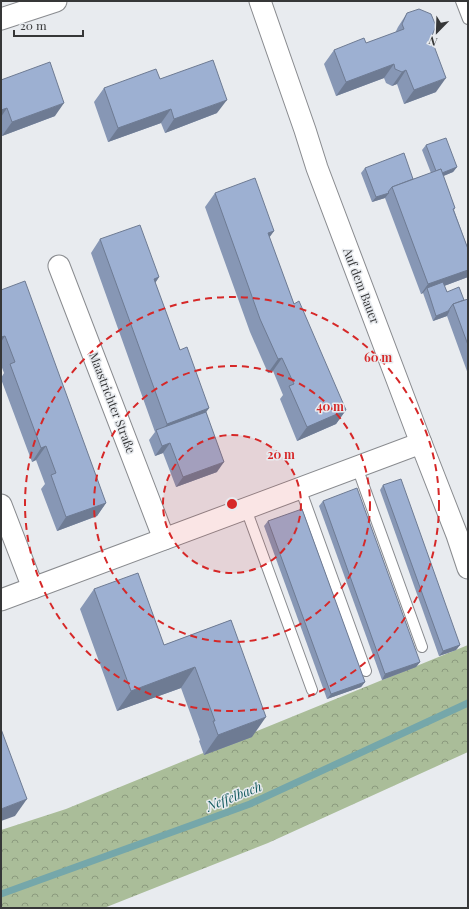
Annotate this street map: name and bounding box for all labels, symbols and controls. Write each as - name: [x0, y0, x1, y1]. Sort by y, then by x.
- scale bar: [14, 12, 83, 38]
- north arrow: [417, 12, 457, 52]
- text: 20 m: [20, 17, 47, 33]
- text: N: [426, 33, 439, 50]
- street label: Auf dem Bauer: [340, 245, 384, 326]
- text: 60 m: [364, 349, 392, 365]
- street label: Maastrichter Straße: [86, 350, 140, 456]
- text: 40 m: [316, 398, 344, 414]
- text: 20 m: [267, 446, 295, 462]
- centre of rings: [225, 497, 239, 511]
- water label: Neffelbach: [203, 777, 264, 814]

